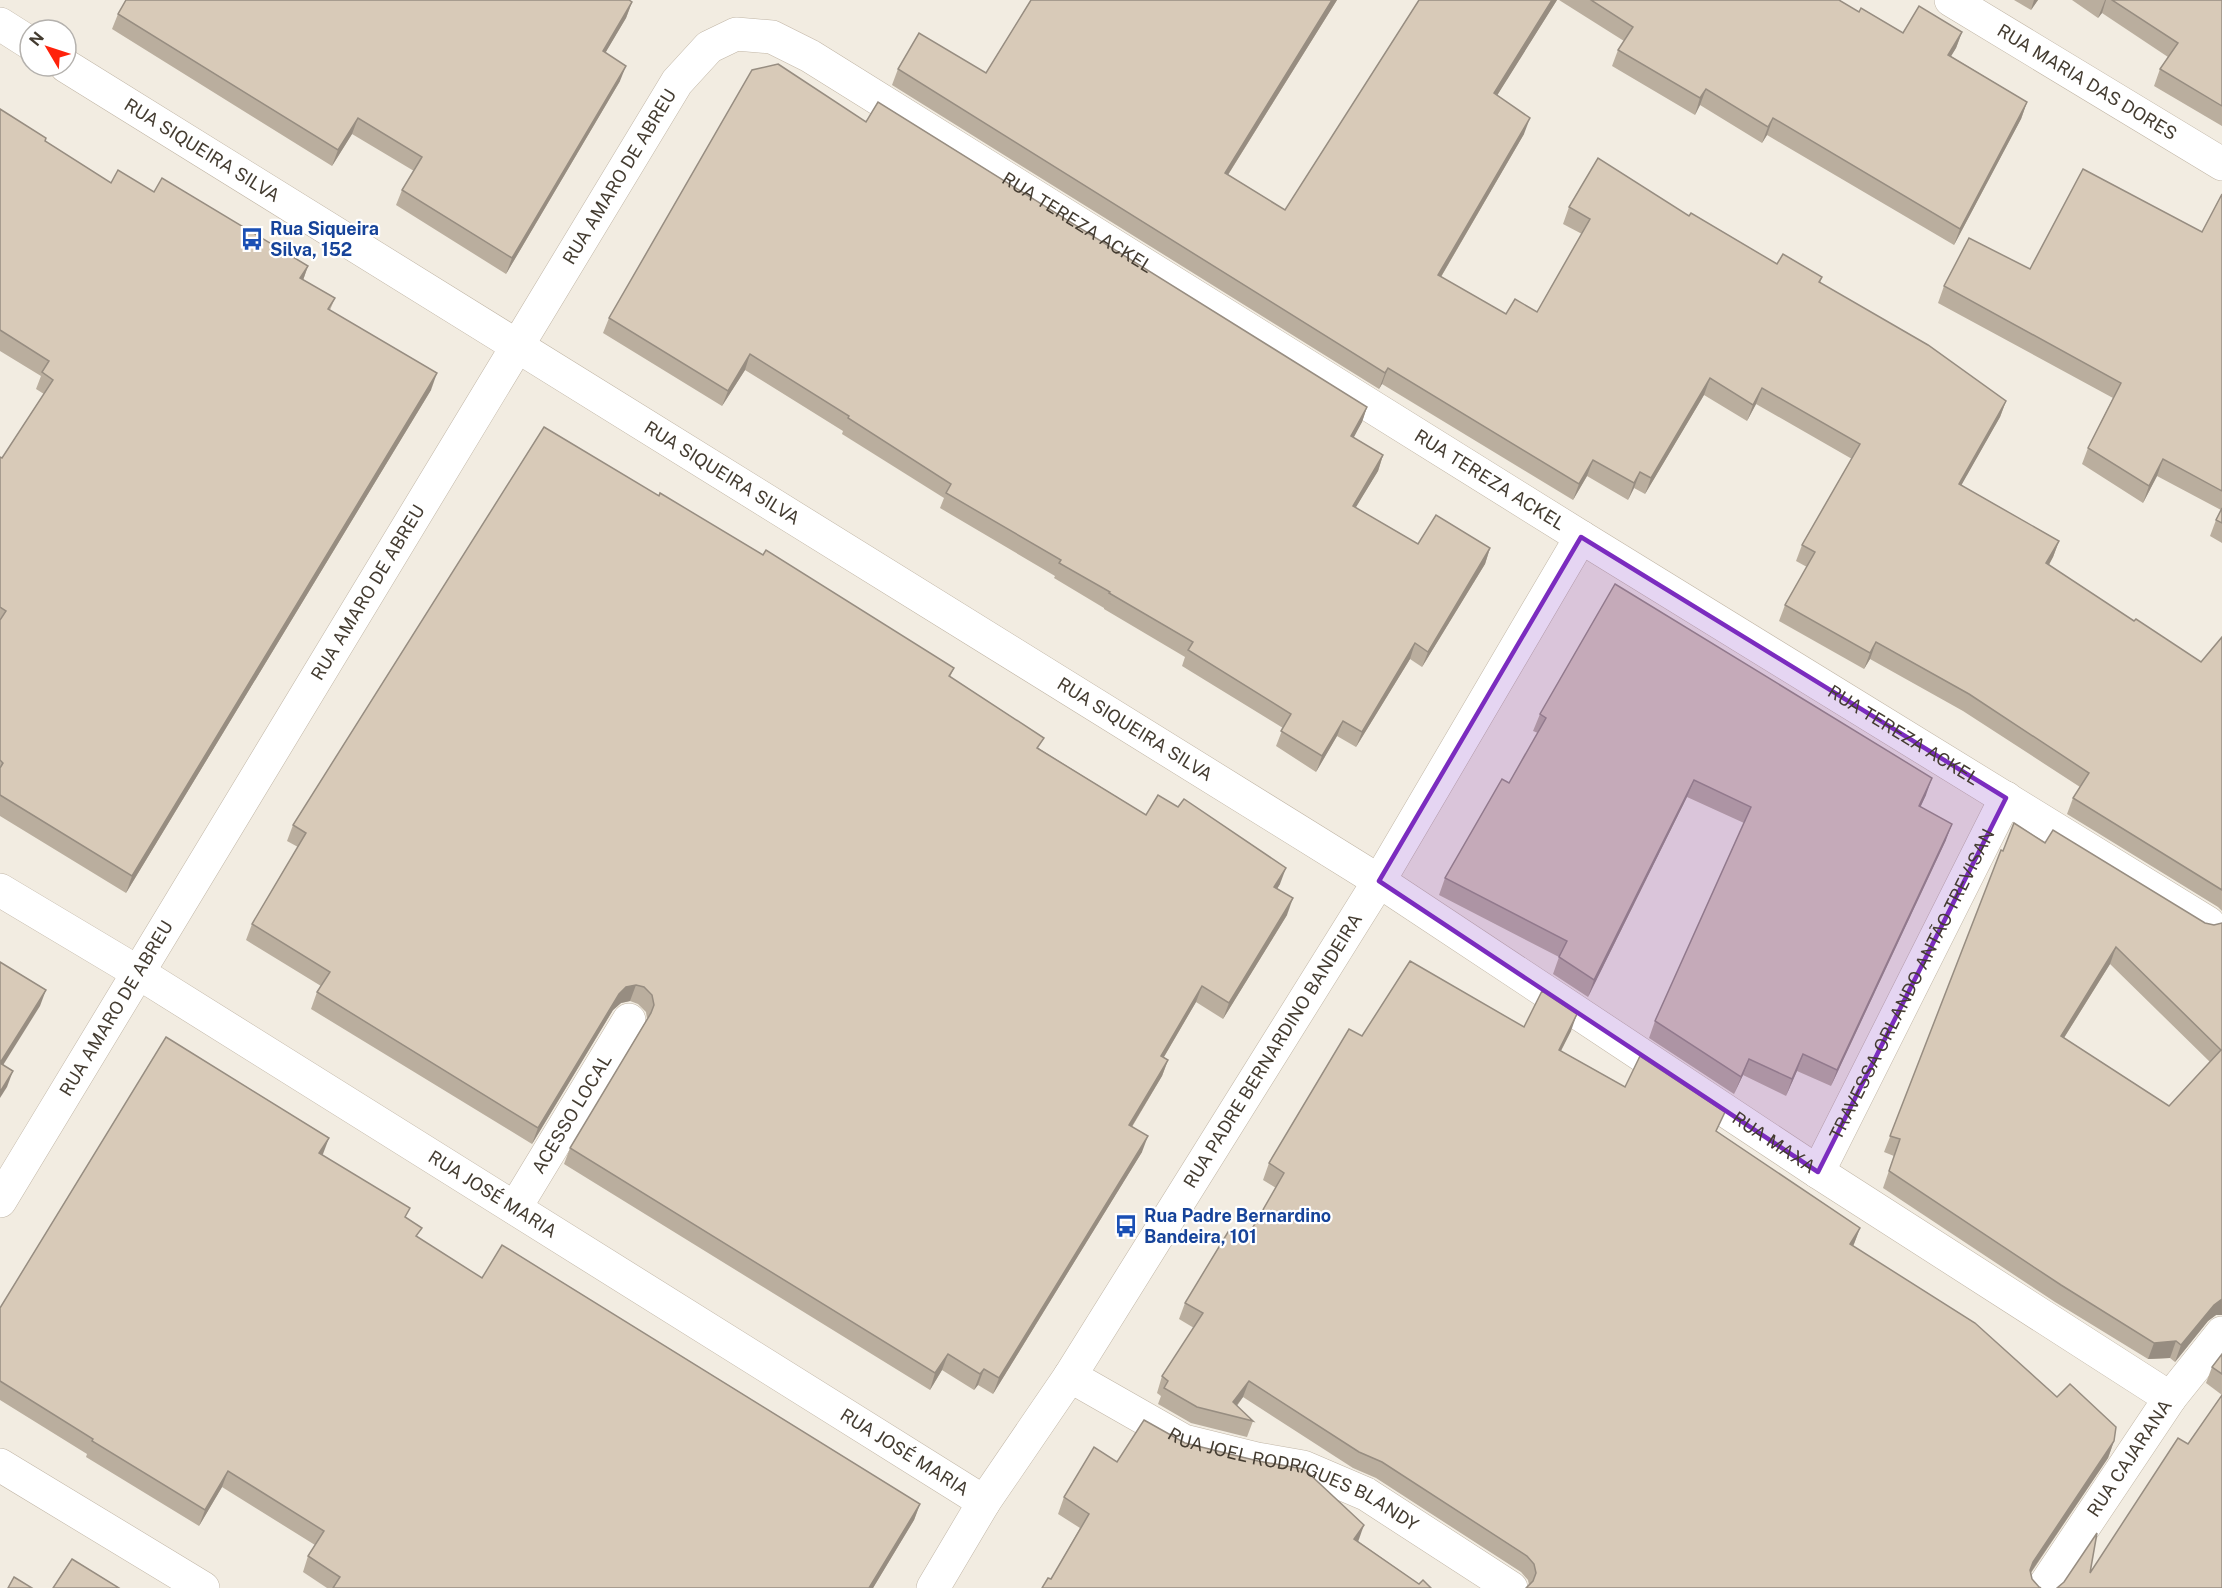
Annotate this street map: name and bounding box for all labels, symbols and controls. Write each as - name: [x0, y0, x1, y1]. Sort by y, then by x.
- north arrow: [18, 18, 78, 78]
- street label: RUA MARIA DAS DORES: [1994, 20, 2181, 144]
- text: N: [25, 28, 48, 50]
- street label: RUA AMARO DE ABREU: [558, 85, 680, 268]
- street label: RUA SIQUEIRA SILVA: [121, 94, 284, 206]
- street label: RUA TEREZA ACKEL: [998, 168, 1157, 277]
- place label: Rua Siqueira Silva, 152: [270, 218, 379, 260]
- bus stop icon: Rua Siqueira Silva, 152: [239, 226, 265, 252]
- street label: RUA SIQUEIRA SILVA: [641, 417, 804, 529]
- street label: RUA TEREZA ACKEL: [1411, 425, 1569, 534]
- street label: RUA AMARO DE ABREU: [307, 501, 429, 684]
- street label: RUA SIQUEIRA SILVA: [1054, 673, 1217, 785]
- street label: RUA TEREZA ACKEL: [1824, 681, 1983, 789]
- street label: TRAVESSA ORLANDO ANTÃO TREVISAN: [1825, 825, 1999, 1143]
- street label: RUA PADRE BERNARDINO BANDEIRA: [1179, 909, 1366, 1192]
- street label: RUA AMARO DE ABREU: [55, 917, 177, 1100]
- street label: ACESSO LOCAL: [527, 1050, 616, 1177]
- street label: RUA MAXA: [1729, 1107, 1820, 1177]
- street label: RUA JOSÉ MARIA: [425, 1146, 561, 1242]
- place label: Rua Padre Bernardino Bandeira, 101: [1144, 1205, 1331, 1247]
- bus stop icon: Rua Padre Bernardino Bandeira, 101: [1113, 1213, 1139, 1239]
- street label: RUA CAJARANA: [2083, 1395, 2176, 1521]
- street label: RUA JOSÉ MARIA: [837, 1404, 973, 1500]
- street label: RUA JOEL RODRIGUES BLANDY: [1164, 1423, 1423, 1535]

